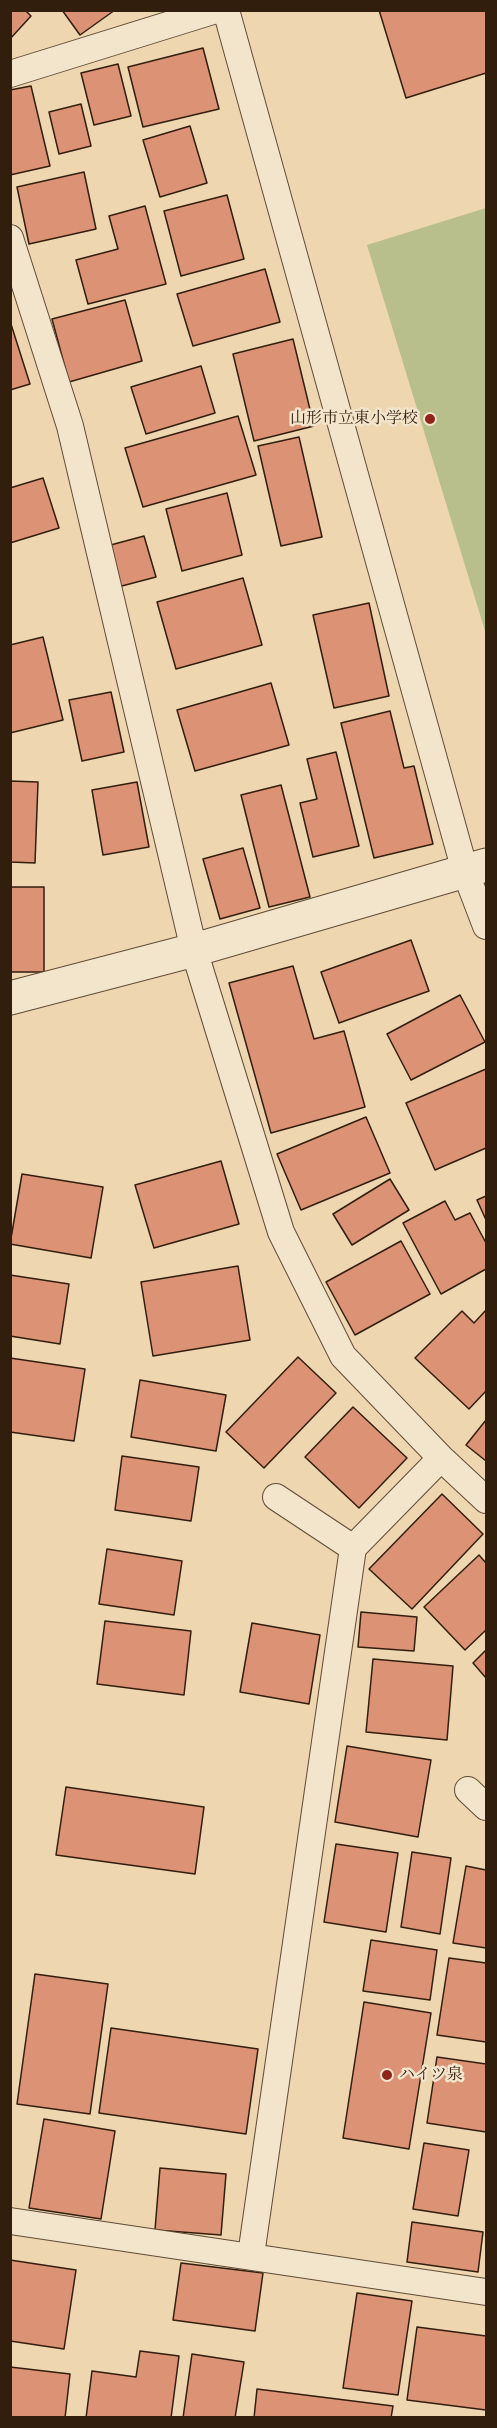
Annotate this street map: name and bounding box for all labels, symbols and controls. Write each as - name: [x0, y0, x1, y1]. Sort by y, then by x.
- place label: 山形市立東小学校: [290, 409, 418, 429]
- marker: 山形市立東小学校: [423, 412, 437, 426]
- place label: ハイツ泉: [399, 2065, 463, 2085]
- marker: ハイツ泉: [380, 2068, 394, 2082]

